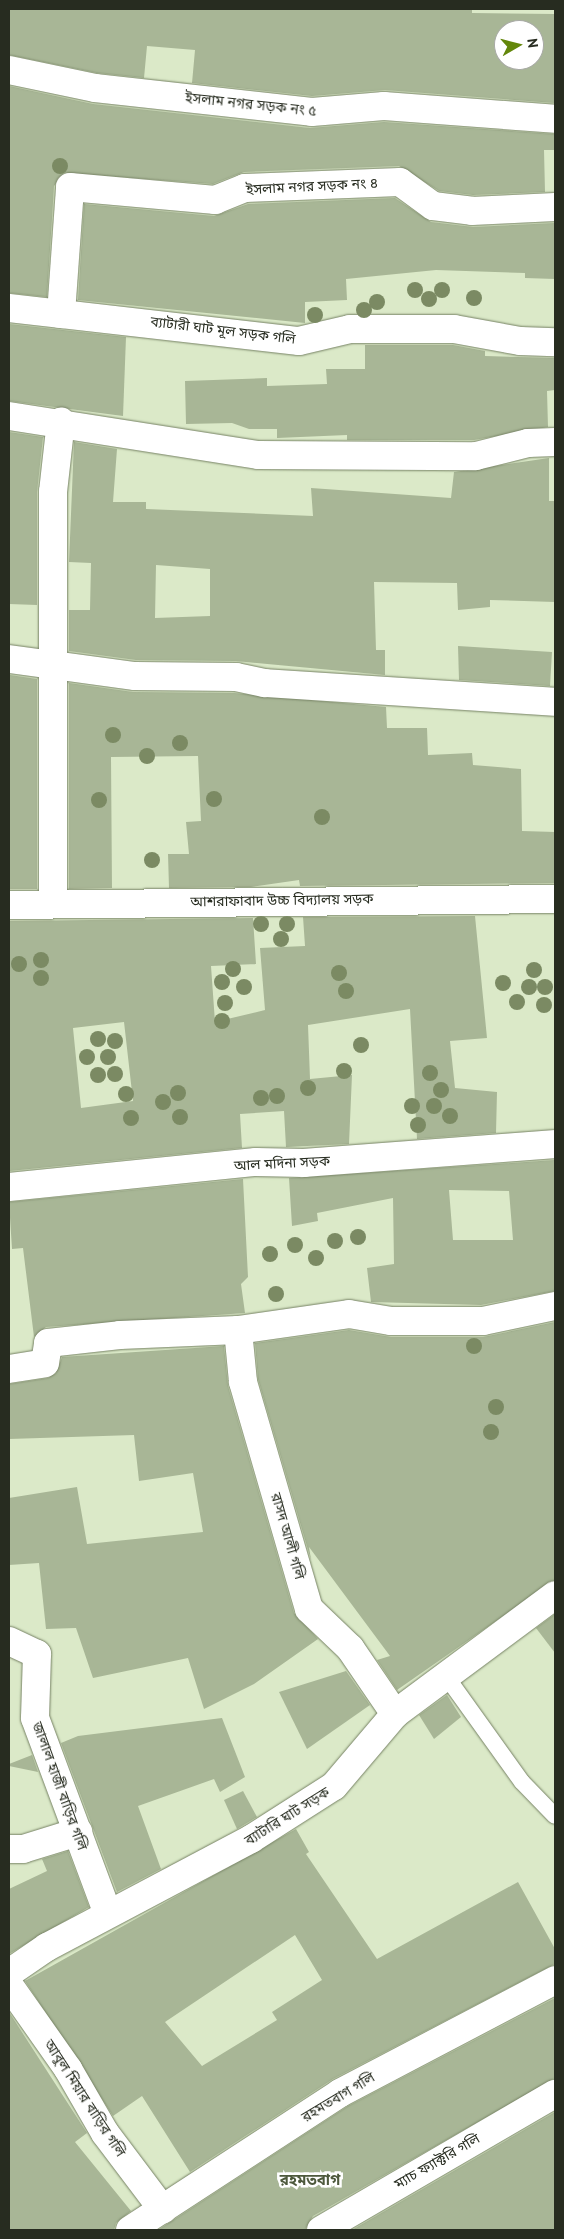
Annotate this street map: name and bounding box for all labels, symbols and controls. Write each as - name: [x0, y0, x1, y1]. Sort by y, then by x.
- north arrow: [494, 20, 544, 70]
- text: N: [523, 37, 542, 49]
- street label: ইসলাম নগর সড়ক নং ৫: [184, 89, 318, 119]
- street label: ইসলাম নগর সড়ক নং ৪: [245, 174, 379, 198]
- street label: ব্যাটারী ঘাট মূল সড়ক গলি: [149, 313, 297, 347]
- street label: আশরাফাবাদ উচ্চ বিদ্যালয় সড়ক: [190, 890, 374, 910]
- street label: আল মদিনা সড়ক: [234, 1152, 330, 1174]
- street label: রাসদ আলী গলি: [268, 1491, 308, 1581]
- street label: জালাল হাজী বাড়ির গলি: [29, 1720, 91, 1852]
- street label: ব্যাটারি ঘাট সড়ক: [241, 1783, 333, 1849]
- street label: আবুল মিয়ার বাড়ির গলি: [41, 2036, 129, 2160]
- street label: রহমতবাগ গলি: [298, 2069, 378, 2125]
- street label: ম্যাচ ফ্যাক্টরি গলি: [391, 2130, 483, 2192]
- district label: রহমতবাগ: [280, 2171, 340, 2189]

